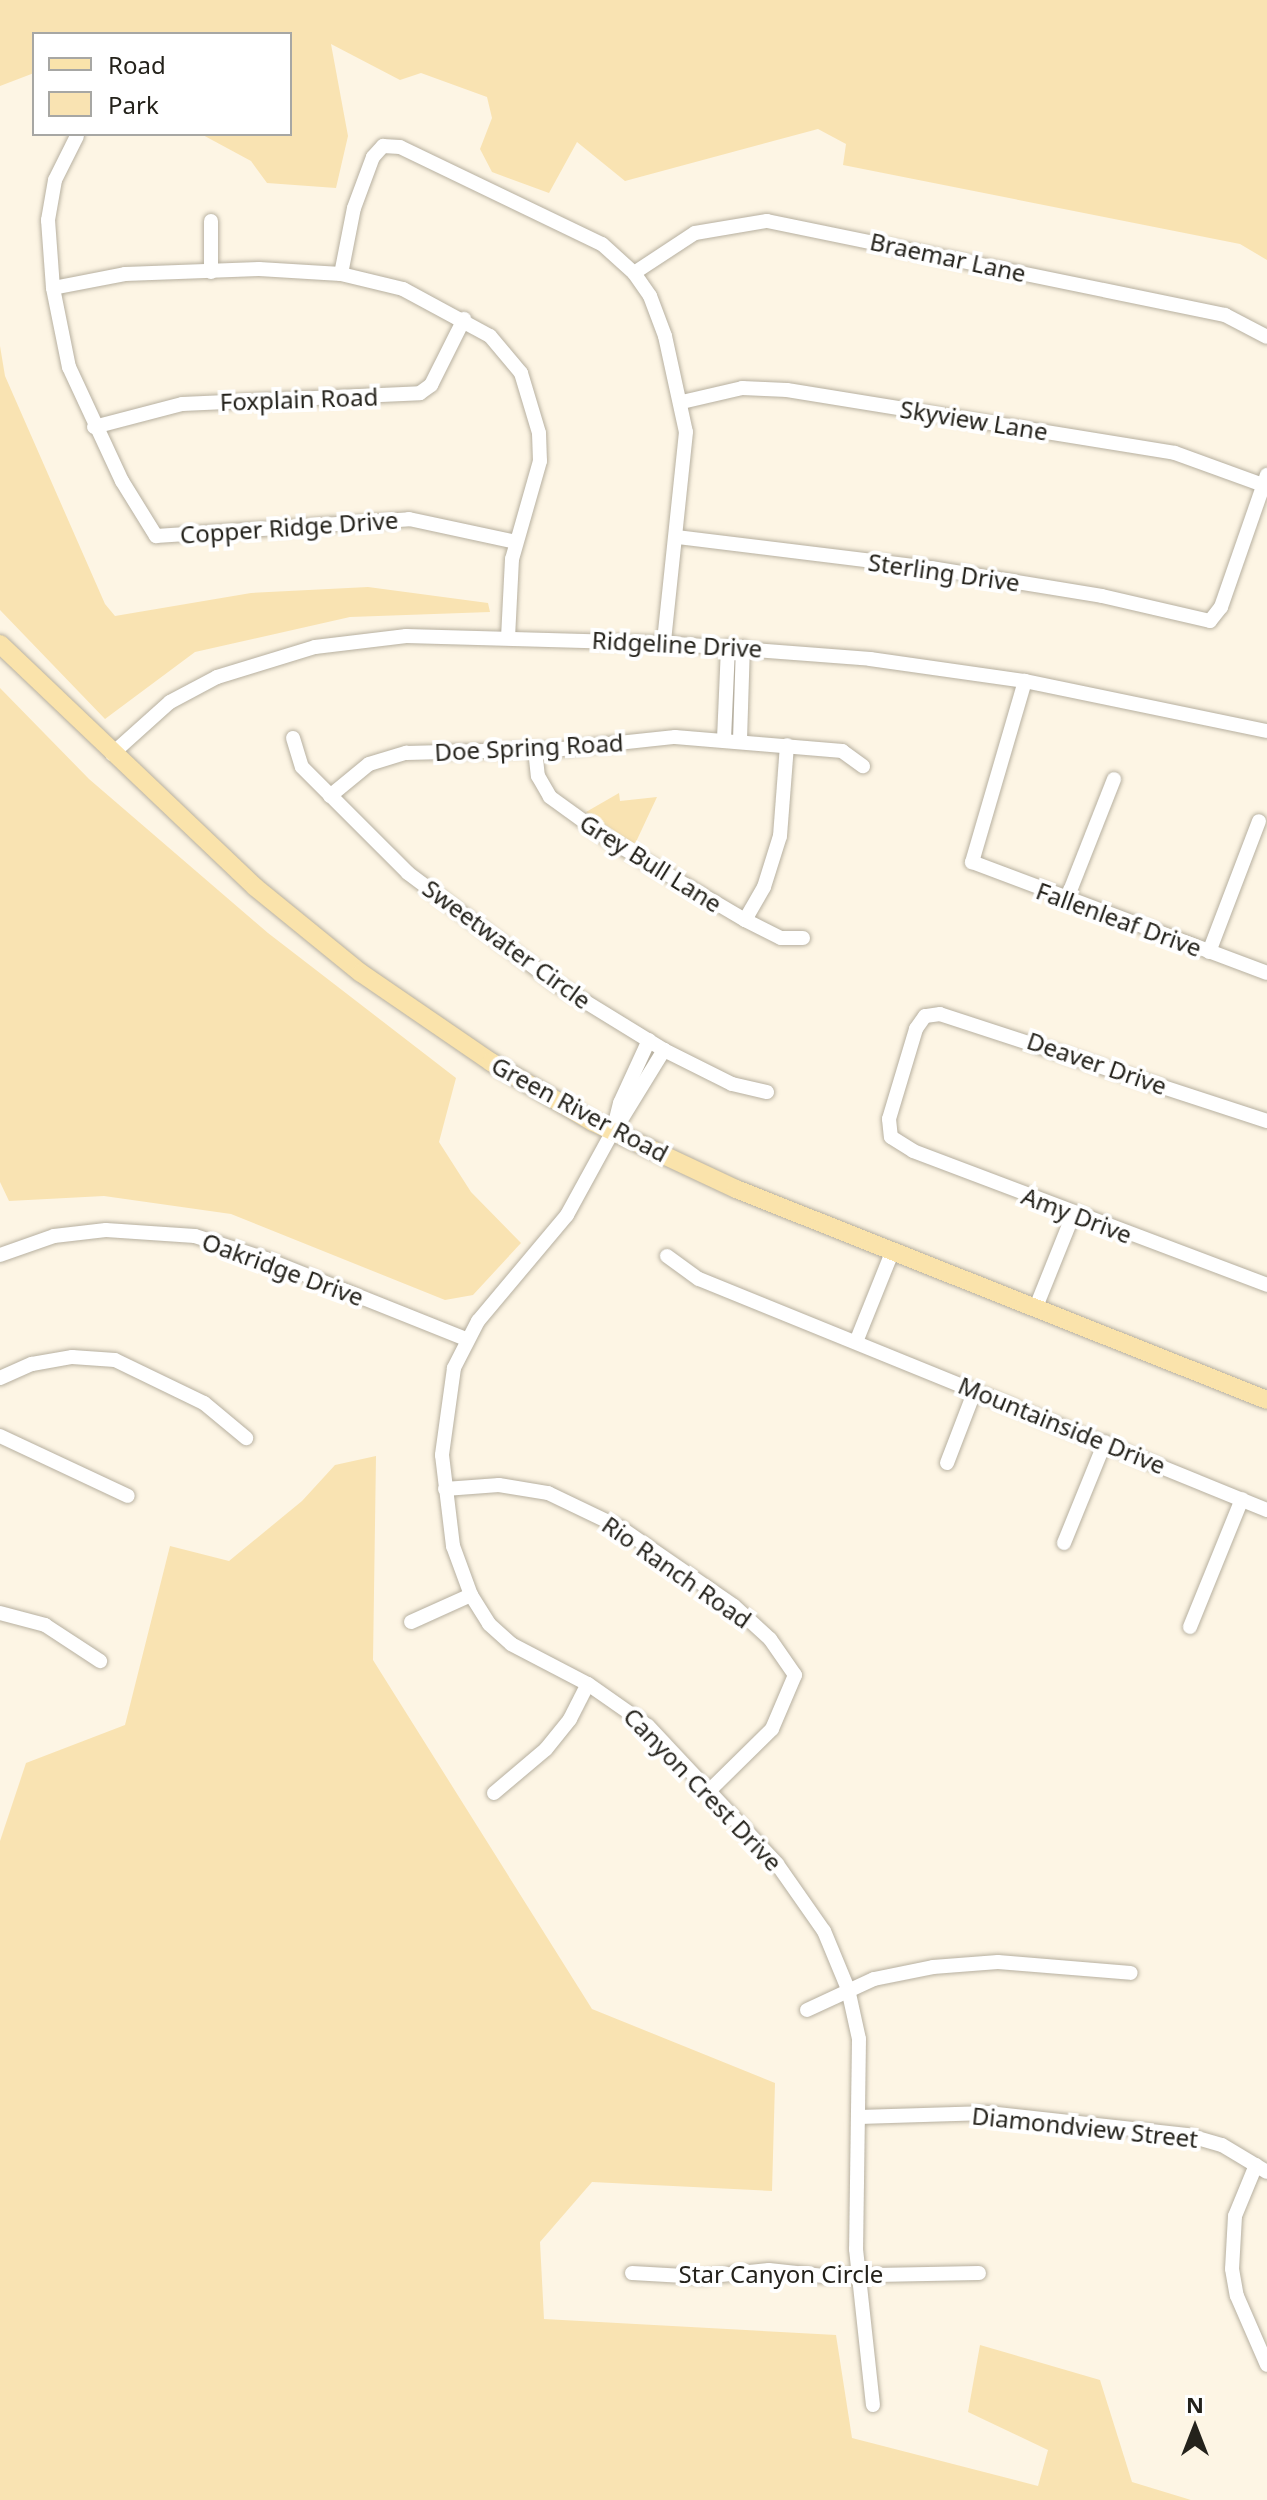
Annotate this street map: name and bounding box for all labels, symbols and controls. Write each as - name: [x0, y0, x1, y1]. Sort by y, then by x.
- legend: [32, 32, 292, 136]
- text: Road: [108, 48, 166, 81]
- text: Park: [108, 88, 159, 121]
- street label: Braemar Lane: [867, 226, 1029, 288]
- street label: Foxplain Road: [219, 382, 379, 416]
- street label: Skyview Lane: [898, 394, 1050, 446]
- street label: Copper Ridge Drive: [179, 505, 399, 549]
- street label: Sterling Drive: [866, 547, 1022, 597]
- street label: Ridgeline Drive: [591, 625, 763, 663]
- street label: Doe Spring Road: [434, 728, 624, 766]
- street label: Grey Bull Lane: [575, 808, 727, 918]
- street label: Sweetwater Circle: [417, 873, 597, 1015]
- street label: Fallenleaf Drive: [1032, 876, 1206, 962]
- street label: Deaver Drive: [1023, 1026, 1171, 1100]
- street label: Green River Road: [487, 1050, 673, 1168]
- street label: Amy Drive: [1018, 1181, 1136, 1249]
- street label: Oakridge Drive: [198, 1226, 368, 1312]
- street label: Mountainside Drive: [954, 1370, 1170, 1480]
- street label: Rio Ranch Road: [597, 1510, 757, 1634]
- street label: Canyon Crest Drive: [618, 1702, 788, 1876]
- street label: Diamondview Street: [970, 2101, 1200, 2153]
- street label: Star Canyon Circle: [679, 2260, 883, 2288]
- north arrow: [1155, 2388, 1235, 2468]
- text: N: [1186, 2389, 1204, 2419]

